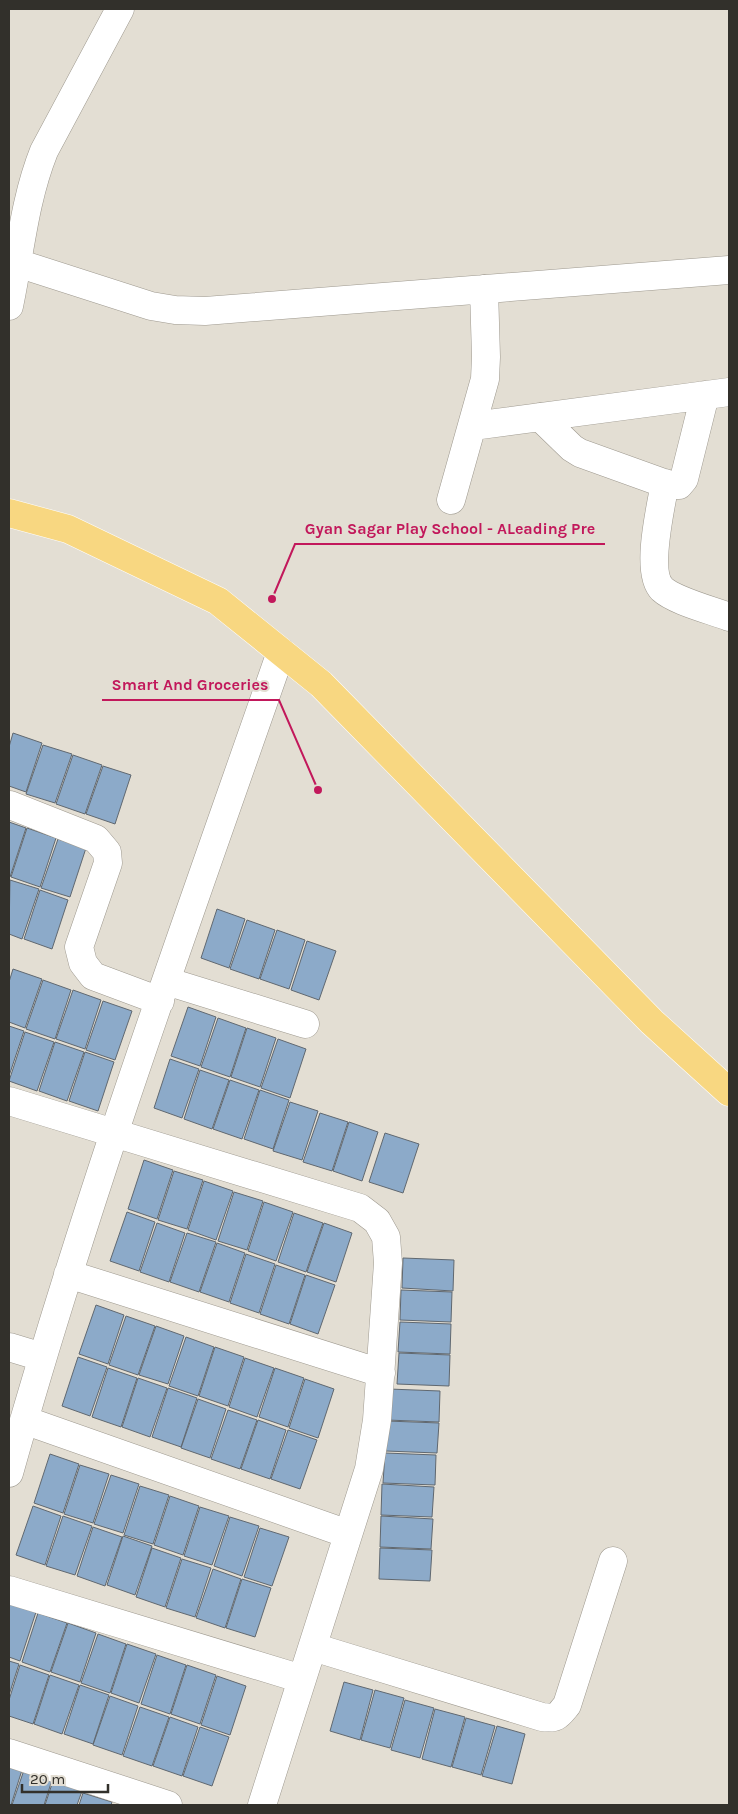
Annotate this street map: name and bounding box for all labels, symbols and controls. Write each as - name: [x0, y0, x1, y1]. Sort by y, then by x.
- callout: Gyan Sagar Play School - ALeading Pre: [295, 513, 605, 544]
- text: Gyan Sagar Play School - ALeading Pre: [305, 519, 595, 538]
- callout: Smart And Groceries: [102, 669, 279, 700]
- text: Smart And Groceries: [112, 675, 268, 694]
- scale bar: [22, 1762, 109, 1794]
- text: 20 m: [30, 1770, 65, 1788]

